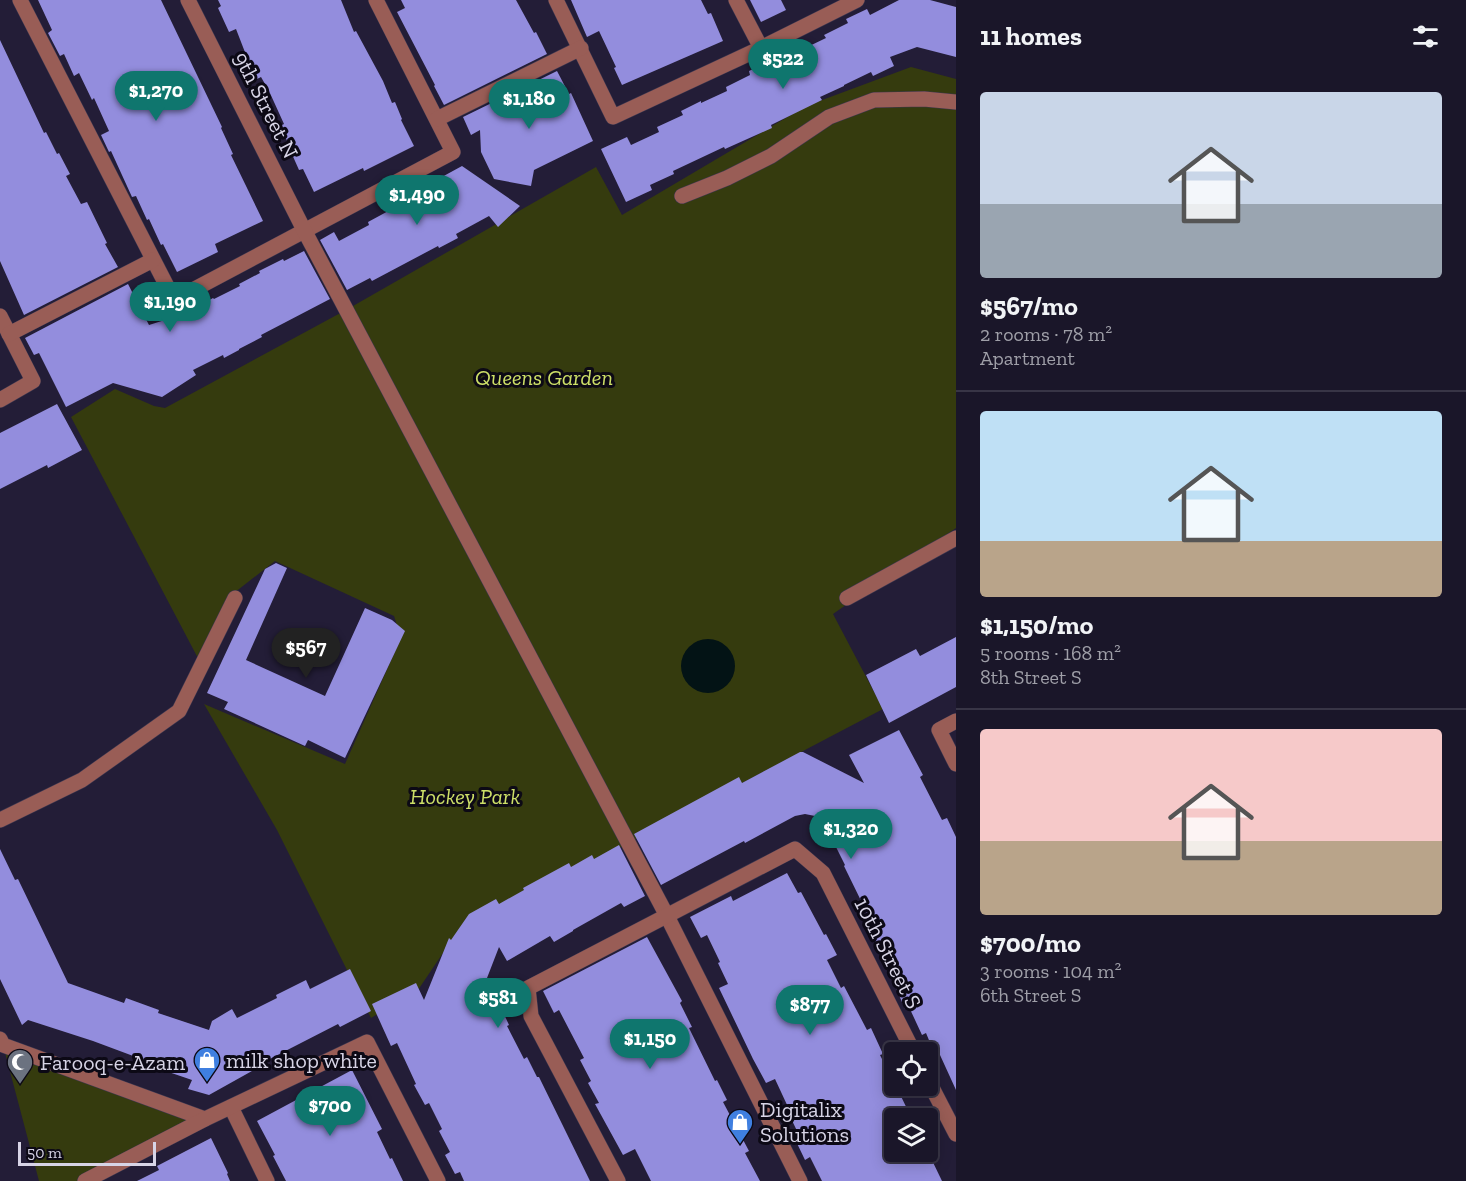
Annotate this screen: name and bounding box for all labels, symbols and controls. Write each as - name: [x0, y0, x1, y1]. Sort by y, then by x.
- text: 11 homes: [980, 20, 1082, 52]
- icon: filters: [1409, 20, 1442, 53]
- pin: $522: [747, 39, 819, 90]
- text: $522: [762, 46, 804, 70]
- street label: 9th Street N: [228, 47, 304, 163]
- pin: $1,270: [107, 71, 205, 122]
- text: $1,270: [129, 78, 183, 102]
- pin: $1,180: [480, 79, 578, 130]
- text: $1,180: [503, 86, 555, 110]
- icon: home: [1157, 131, 1265, 239]
- pin: $1,490: [368, 175, 466, 226]
- text: $1,490: [389, 182, 445, 206]
- pin: $1,190: [121, 282, 219, 333]
- text: $1,190: [144, 289, 196, 313]
- text: $567/mo: [980, 290, 1078, 322]
- text: 2 rooms · 78 m²: [980, 322, 1112, 346]
- text: Apartment: [980, 346, 1075, 370]
- park label: Queens Garden: [475, 364, 613, 391]
- icon: home: [1157, 450, 1265, 558]
- text: $1,150/mo: [980, 609, 1093, 641]
- pin: $567: [270, 628, 342, 679]
- text: $567: [286, 635, 326, 659]
- text: 5 rooms · 168 m²: [980, 641, 1121, 665]
- text: 8th Street S: [980, 665, 1082, 689]
- icon: home: [1157, 768, 1265, 876]
- park label: Hockey Park: [410, 783, 520, 810]
- pin: $1,320: [802, 809, 900, 860]
- text: $1,320: [823, 816, 879, 840]
- street label: 10th Street S: [848, 893, 928, 1013]
- text: $700/mo: [980, 927, 1081, 959]
- text: 3 rooms · 104 m²: [980, 959, 1121, 983]
- pin: $581: [462, 978, 534, 1029]
- text: 6th Street S: [980, 983, 1081, 1007]
- text: $581: [478, 985, 518, 1009]
- pin: $877: [774, 985, 846, 1036]
- text: $877: [790, 992, 830, 1016]
- pin: $1,150: [601, 1019, 699, 1070]
- text: $1,150: [624, 1026, 676, 1050]
- map controls: [884, 1042, 938, 1162]
- button: locate: [884, 1042, 938, 1096]
- shop icon: milk shop white: [192, 1045, 222, 1083]
- mosque icon: Farooq-e-Azam: [5, 1047, 35, 1085]
- place label: milk shop white: [226, 1047, 377, 1074]
- place label: Farooq-e-Azam: [40, 1049, 185, 1076]
- pin: $700: [294, 1086, 366, 1137]
- text: $700: [309, 1093, 351, 1117]
- place label: Digitalix Solutions: [760, 1096, 849, 1148]
- shop icon: Digitalix Solutions: [725, 1107, 755, 1145]
- button: layers: [884, 1108, 938, 1162]
- scale bar: [18, 1139, 156, 1166]
- text: 50 m: [27, 1143, 62, 1162]

